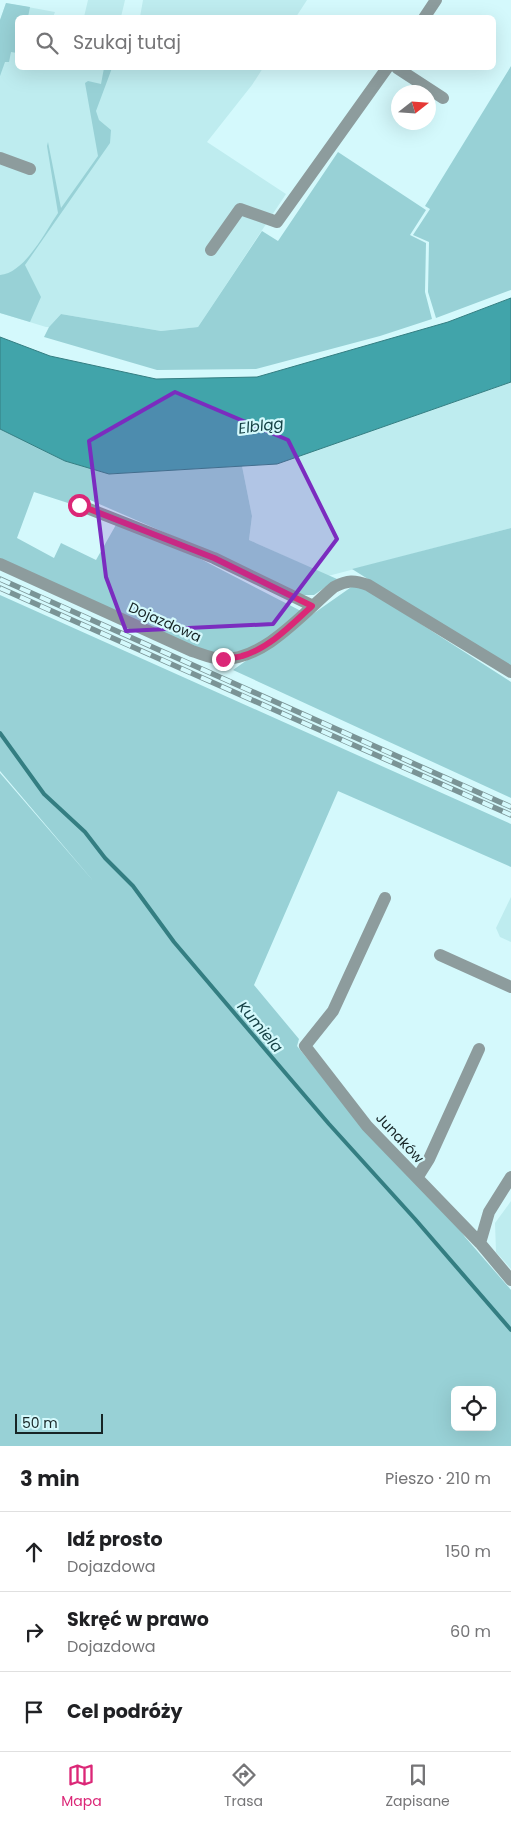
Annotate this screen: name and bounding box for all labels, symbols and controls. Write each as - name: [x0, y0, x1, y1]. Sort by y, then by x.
- search box: [15, 15, 496, 70]
- icon: search: [33, 29, 61, 57]
- text: Szukaj tutaj: [73, 29, 181, 56]
- north arrow: [391, 85, 436, 130]
- water label: Elbląg: [237, 412, 285, 439]
- route start: [68, 494, 91, 517]
- street label: Dojazdowa: [126, 597, 204, 647]
- route end: [212, 648, 235, 671]
- water label: Kumiela: [233, 997, 288, 1057]
- street label: Junaków: [371, 1108, 429, 1168]
- map controls: [451, 1386, 496, 1431]
- button: locate: [451, 1386, 496, 1431]
- scale bar: [15, 1411, 102, 1434]
- text: 50 m: [22, 1413, 58, 1433]
- text: 3 min: [20, 1464, 80, 1493]
- text: Pieszo · 210 m: [385, 1467, 491, 1490]
- text: Idź prosto: [67, 1526, 163, 1553]
- icon: ahead: [20, 1538, 48, 1566]
- text: 150 m: [445, 1540, 491, 1563]
- text: Dojazdowa: [67, 1555, 156, 1578]
- text: Skręć w prawo: [67, 1606, 209, 1633]
- icon: right: [20, 1618, 48, 1646]
- text: 60 m: [450, 1620, 491, 1643]
- text: Dojazdowa: [67, 1635, 156, 1658]
- icon: arrive: [20, 1698, 48, 1726]
- text: Cel podróży: [67, 1698, 182, 1725]
- tab: Mapa: [61, 1761, 102, 1812]
- tab: Trasa: [224, 1761, 263, 1812]
- tab: Zapisane: [385, 1761, 450, 1812]

